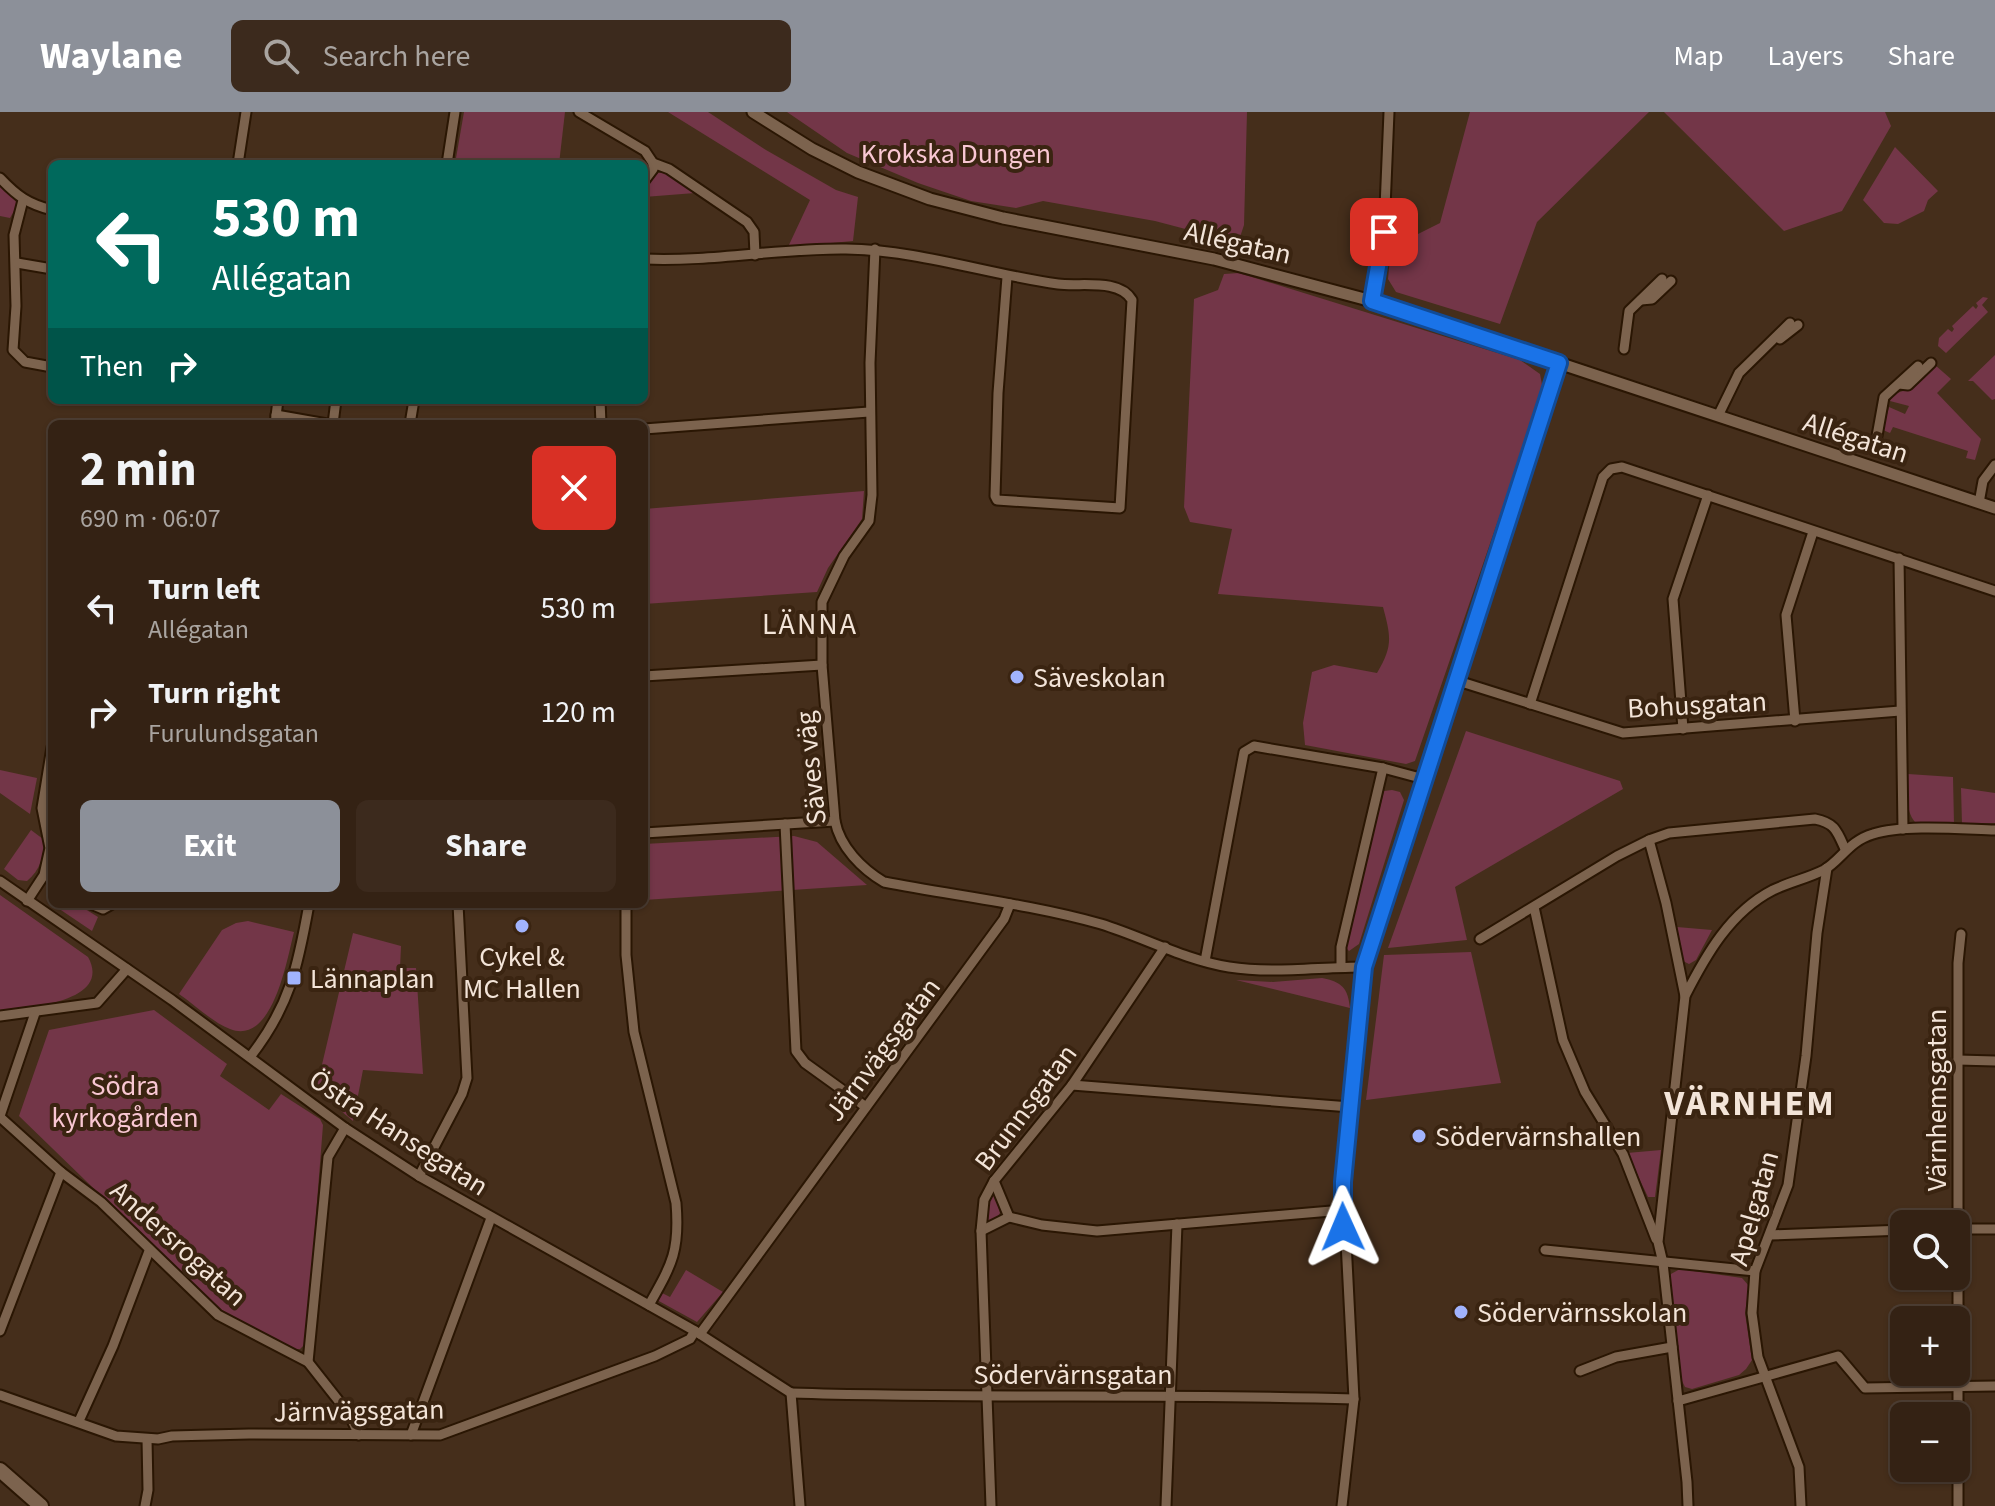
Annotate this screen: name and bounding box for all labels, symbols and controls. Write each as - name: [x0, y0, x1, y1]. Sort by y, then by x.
- search box: [231, 20, 791, 92]
- text: Waylane: [40, 29, 183, 83]
- icon: search: [259, 34, 303, 78]
- text: Search here: [323, 35, 471, 78]
- text: Map: [1673, 36, 1723, 76]
- text: Layers: [1767, 36, 1843, 76]
- text: Share: [1887, 36, 1955, 76]
- park label: Krokska Dungen: [861, 134, 1051, 174]
- text: 530 m: [212, 179, 360, 258]
- icon: left: [80, 192, 184, 296]
- pin: [1350, 198, 1418, 266]
- icon: arrive: [1362, 210, 1406, 254]
- street label: Allégatan: [1180, 211, 1295, 275]
- text: Allégatan: [212, 253, 352, 304]
- icon: right: [160, 344, 204, 388]
- text: Then: [80, 345, 144, 388]
- street label: Allégatan: [1798, 402, 1914, 474]
- text: 2 min: [80, 436, 197, 504]
- button: close: [532, 446, 616, 530]
- text: 690 m · 06:07: [80, 500, 221, 537]
- text: Turn left: [148, 568, 260, 611]
- icon: left: [80, 586, 124, 630]
- text: 530 m: [540, 587, 616, 630]
- district label: LÄNNA: [762, 603, 858, 646]
- text: Allégatan: [148, 611, 249, 648]
- place label: Säveskolan: [1033, 658, 1166, 698]
- marker: Säveskolan: [1008, 668, 1026, 686]
- text: Turn right: [148, 672, 280, 715]
- street label: Bohusgatan: [1626, 681, 1768, 729]
- icon: right: [80, 690, 124, 734]
- text: 120 m: [540, 691, 616, 734]
- street label: Säves väg: [785, 709, 837, 827]
- text: Furulundsgatan: [148, 715, 319, 752]
- button: Exit: [80, 800, 340, 892]
- button: Share: [356, 800, 616, 892]
- marker: Cykel & MC Hallen: [513, 917, 531, 935]
- place label: Cykel & MC Hallen: [463, 937, 581, 1009]
- place label: Lännaplan: [310, 959, 435, 999]
- marker: Lännaplan: [285, 969, 303, 987]
- street label: Järnvägsgatan: [815, 969, 950, 1130]
- street label: Värnhemsgatan: [1917, 1009, 1957, 1191]
- street label: Brunnsgatan: [965, 1036, 1087, 1179]
- street label: Östra Hansegatan: [301, 1060, 496, 1206]
- park label: Södra kyrkogården: [51, 1066, 199, 1138]
- district label: VÄRNHEM: [1663, 1078, 1836, 1129]
- place label: Södervärnshallen: [1435, 1117, 1641, 1157]
- marker: Södervärnshallen: [1410, 1127, 1428, 1145]
- street label: Apelgatan: [1719, 1146, 1789, 1270]
- street label: Andersrogatan: [101, 1171, 255, 1316]
- position arrow: [1301, 1185, 1385, 1269]
- map controls: [1890, 1210, 1970, 1482]
- button: search: [1890, 1210, 1970, 1290]
- place label: Södervärnsskolan: [1477, 1293, 1687, 1333]
- marker: Södervärnsskolan: [1452, 1303, 1470, 1321]
- button: +: [1890, 1306, 1970, 1386]
- street label: Södervärnsgatan: [973, 1355, 1173, 1395]
- street label: Järnvägsgatan: [273, 1390, 445, 1432]
- button: −: [1890, 1402, 1970, 1482]

